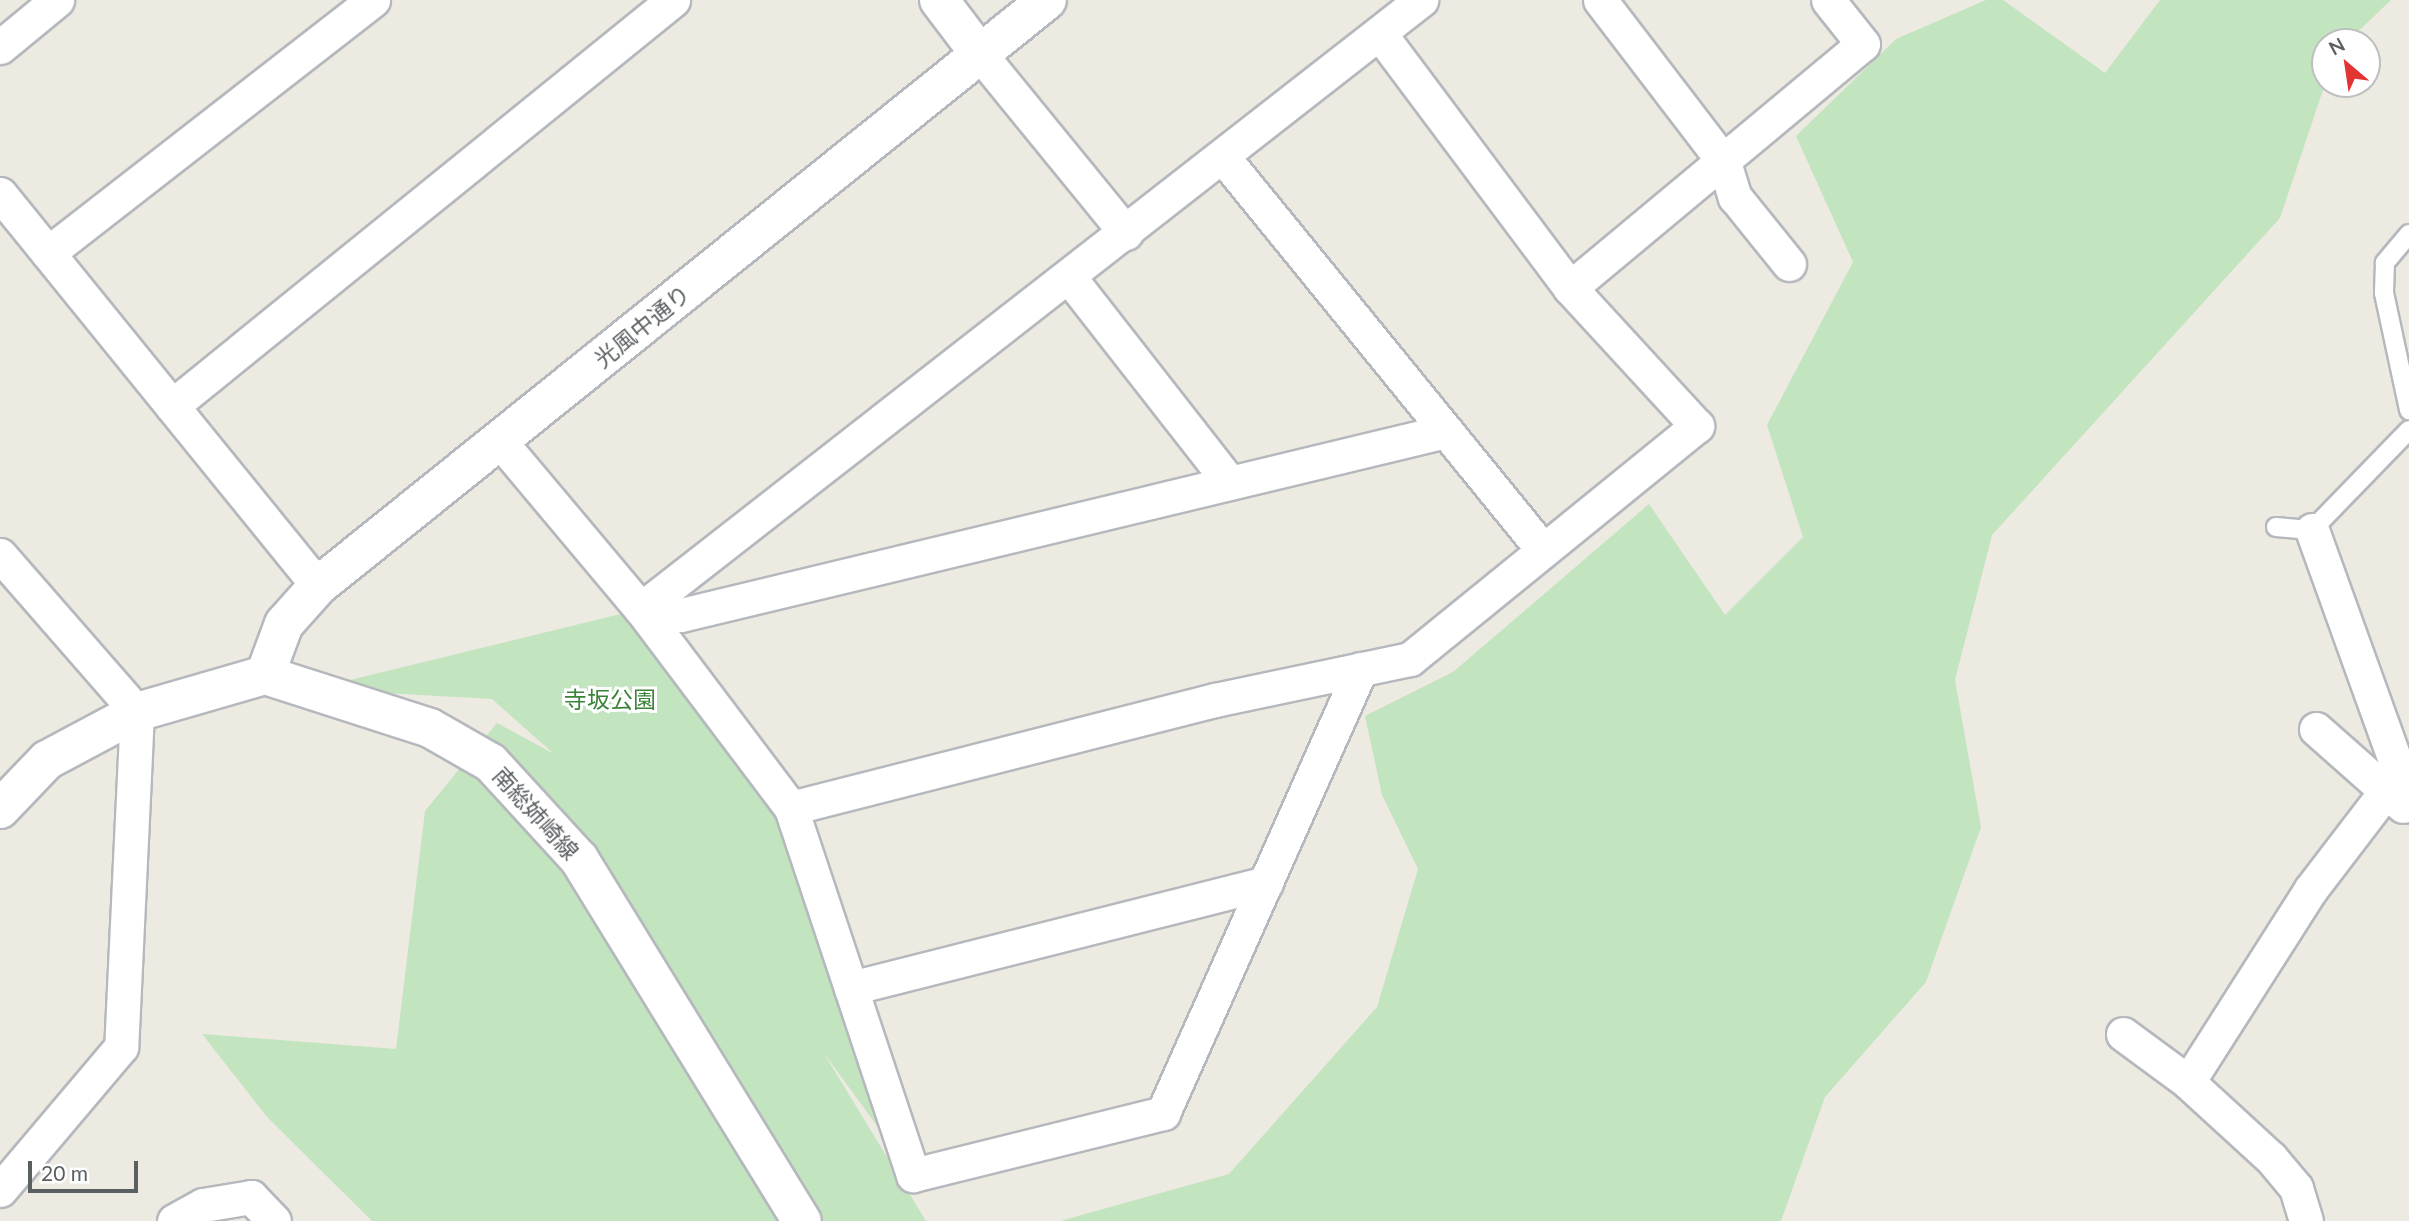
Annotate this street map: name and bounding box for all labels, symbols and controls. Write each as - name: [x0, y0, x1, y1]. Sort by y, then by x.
- north arrow: [2311, 28, 2381, 98]
- text: N: [2325, 32, 2349, 60]
- street label: 光風中通り: [589, 279, 695, 373]
- park label: 寺坂公園: [564, 685, 656, 713]
- street label: 南総姉崎線: [487, 761, 585, 865]
- scale bar: [32, 1148, 142, 1192]
- text: 20 m: [41, 1160, 88, 1185]

